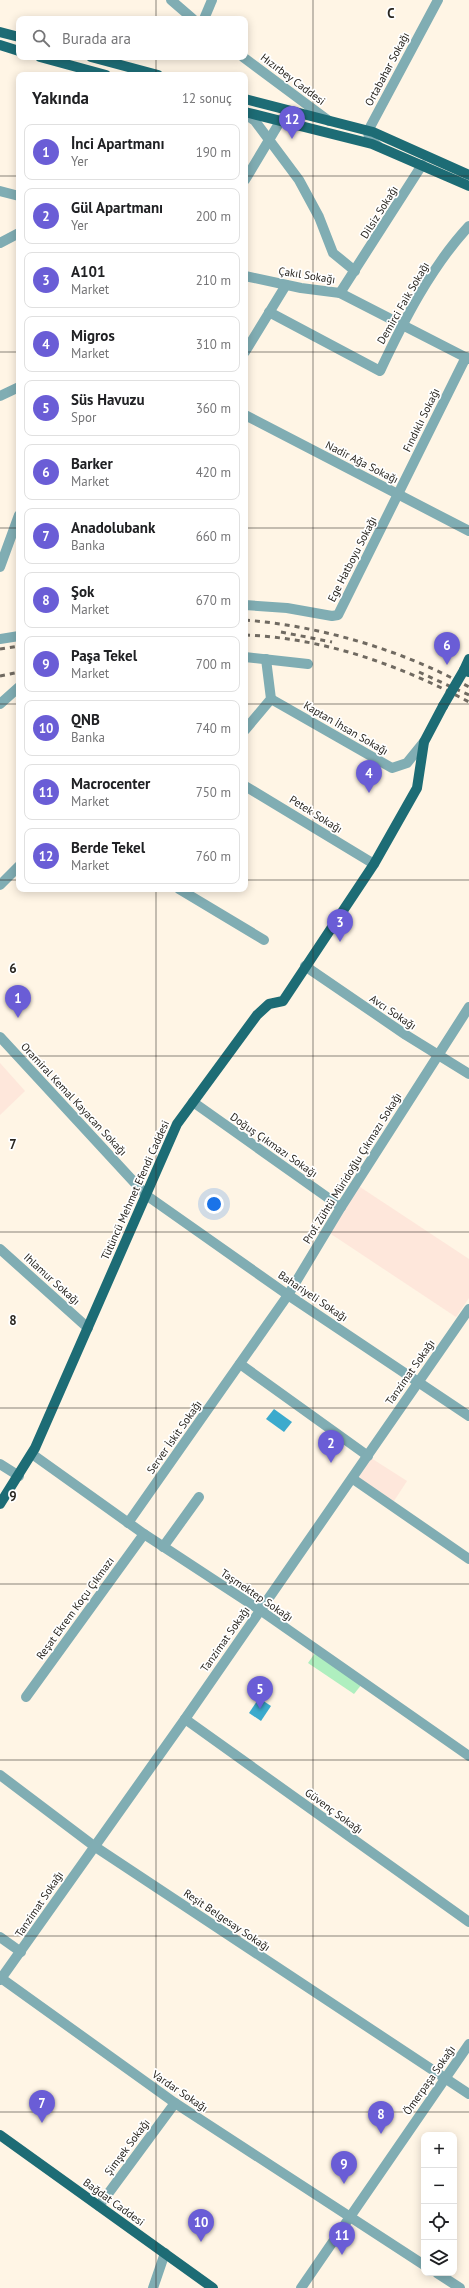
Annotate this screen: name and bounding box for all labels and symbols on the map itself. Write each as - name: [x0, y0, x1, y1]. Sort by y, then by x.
- text: C: [387, 5, 395, 22]
- street label: Ortabahar Sokağı: [362, 30, 412, 108]
- street label: Hızırbey Caddesi: [258, 50, 328, 108]
- pin: 12: [279, 106, 305, 139]
- street label: Dilsiz Sokağı: [357, 183, 401, 241]
- street label: Demirci Faik Sokağı: [374, 259, 432, 347]
- street label: Çakıl Sokağı: [278, 264, 336, 286]
- street label: Fındıklı Sokağı: [400, 386, 442, 454]
- street label: Nadir Ağa Sokağı: [323, 438, 401, 486]
- street label: Ege Hatboyu Sokağı: [324, 514, 380, 604]
- pin: 6: [434, 632, 460, 665]
- street label: Kaptan İhsan Sokağı: [301, 698, 391, 758]
- pin: 4: [356, 760, 382, 793]
- street label: Petek Sokağı: [287, 792, 345, 836]
- pin: 3: [327, 909, 353, 942]
- text: 6: [9, 960, 17, 977]
- pin: 1: [5, 985, 31, 1018]
- street label: Avcı Sokağı: [367, 991, 419, 1033]
- street label: Oramiral Kemal Kayacan Sokağı: [18, 1040, 130, 1158]
- street label: Prof. Zühtü Müridoğlu Çıkmazı Sokağı: [300, 1090, 404, 1246]
- street label: Doğuş Çıkmazı Sokağı: [228, 1110, 320, 1180]
- street label: Tütüncü Mehmet Efendi Caddesi: [98, 1118, 172, 1262]
- text: 7: [9, 1136, 17, 1153]
- your location: [204, 1194, 224, 1214]
- street label: Ihlamur Sokağı: [21, 1250, 83, 1308]
- street label: Bahariyeli Sokağı: [275, 1268, 351, 1324]
- text: 8: [9, 1312, 17, 1329]
- street label: Tanzimat Sokağı: [382, 1337, 438, 1407]
- street label: Server İskit Sokağı: [143, 1397, 205, 1477]
- pin: 2: [318, 1430, 344, 1463]
- text: 9: [9, 1488, 17, 1505]
- street label: Reşat Ekrem Koçu Çıkmazı: [33, 1554, 117, 1662]
- street label: Taşmektep Sokağı: [218, 1566, 296, 1624]
- street label: Tanzimat Sokağı: [197, 1604, 253, 1674]
- pin: 5: [247, 1676, 273, 1709]
- street label: Güvenç Sokağı: [302, 1785, 366, 1837]
- street label: Tanzimat Sokağı: [12, 1868, 66, 1940]
- street label: Reşit Belgesay Sokağı: [181, 1886, 273, 1954]
- street label: Ömerpaşa Sokağı: [400, 2043, 458, 2117]
- street label: Vardar Sokağı: [149, 2067, 211, 2115]
- pin: 7: [29, 2090, 55, 2123]
- pin: 8: [368, 2101, 394, 2134]
- street label: Şimşek Sokağı: [101, 2116, 153, 2178]
- pin: 9: [331, 2151, 357, 2184]
- street label: Bağdat Caddesi: [81, 2175, 147, 2229]
- pin: 10: [188, 2209, 214, 2242]
- pin: 11: [329, 2222, 355, 2255]

